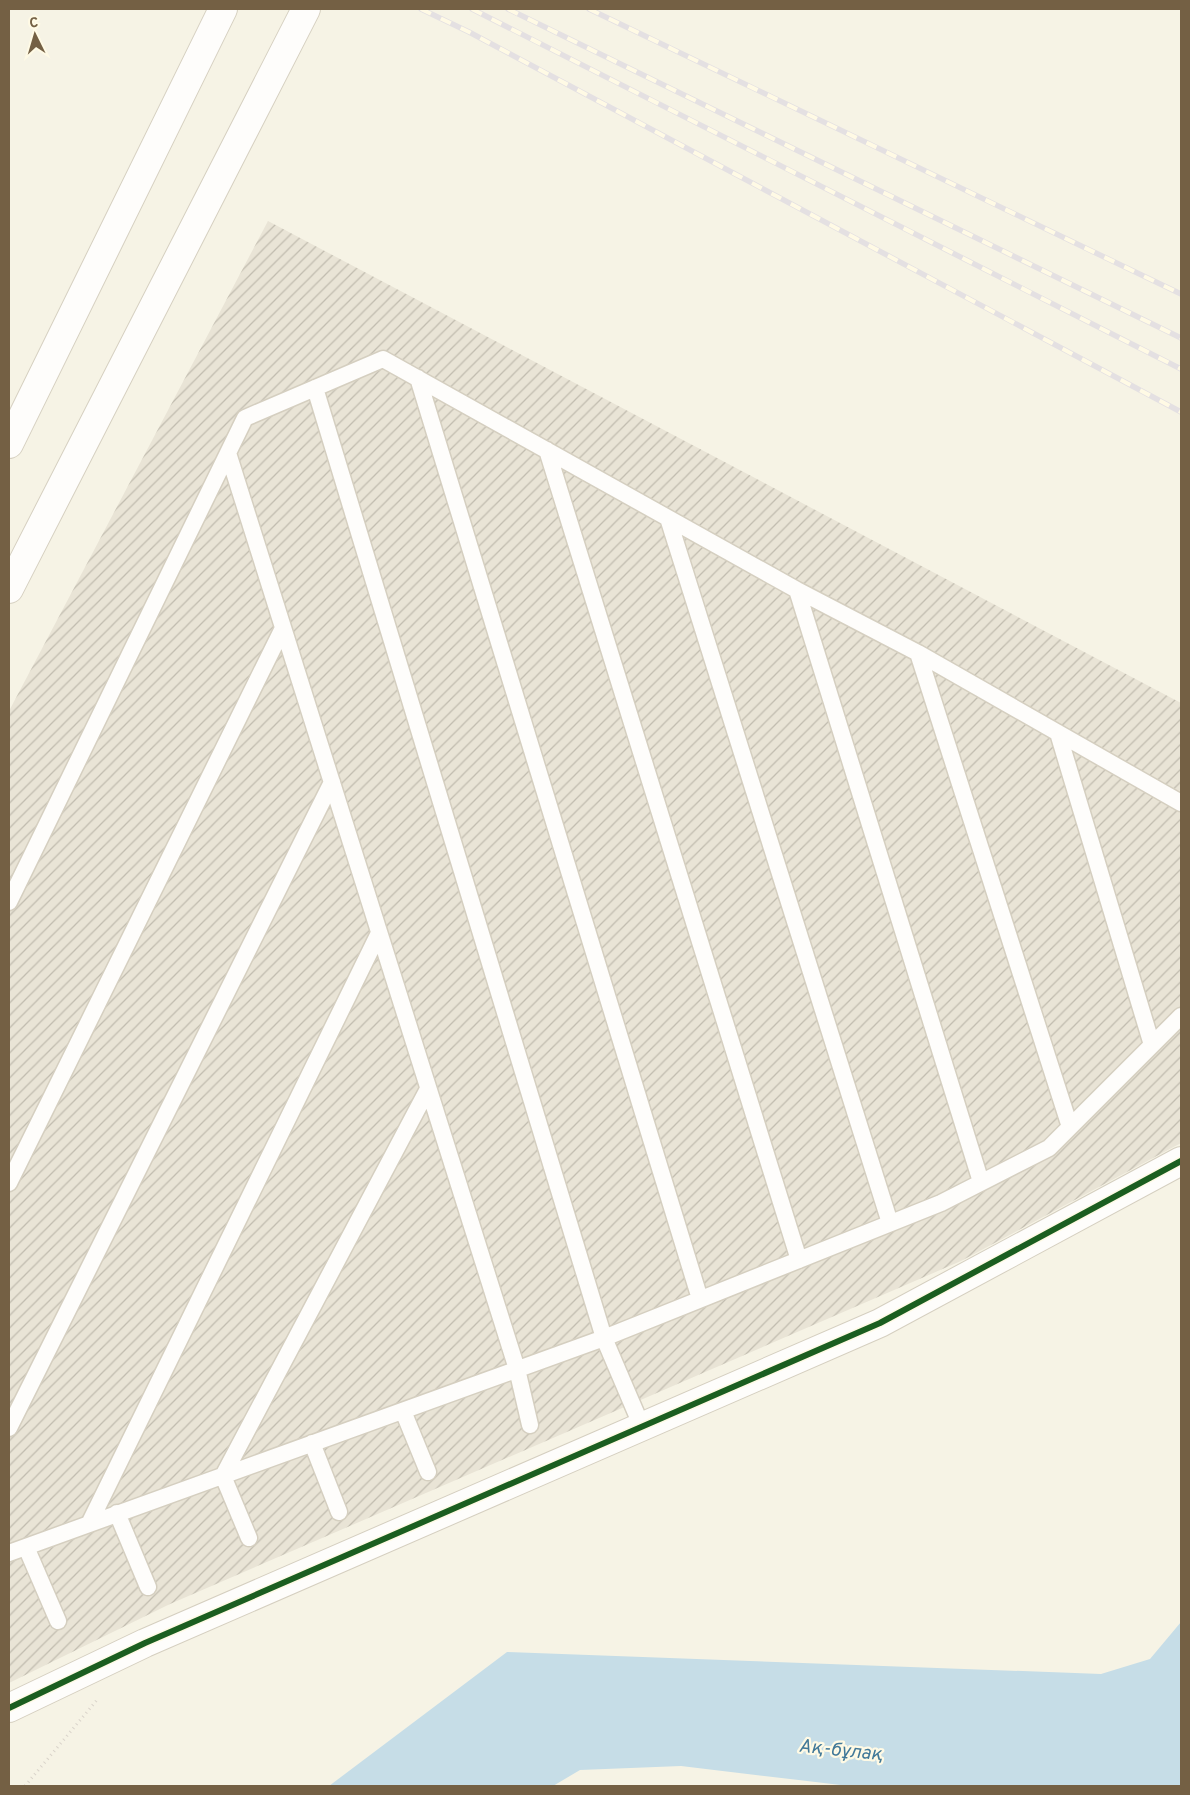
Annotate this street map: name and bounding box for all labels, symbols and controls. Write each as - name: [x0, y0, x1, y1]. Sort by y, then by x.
- north arrow: [10, 10, 60, 60]
- text: С: [29, 15, 39, 32]
- water label: Ақ-бұлақ: [797, 1735, 884, 1767]

